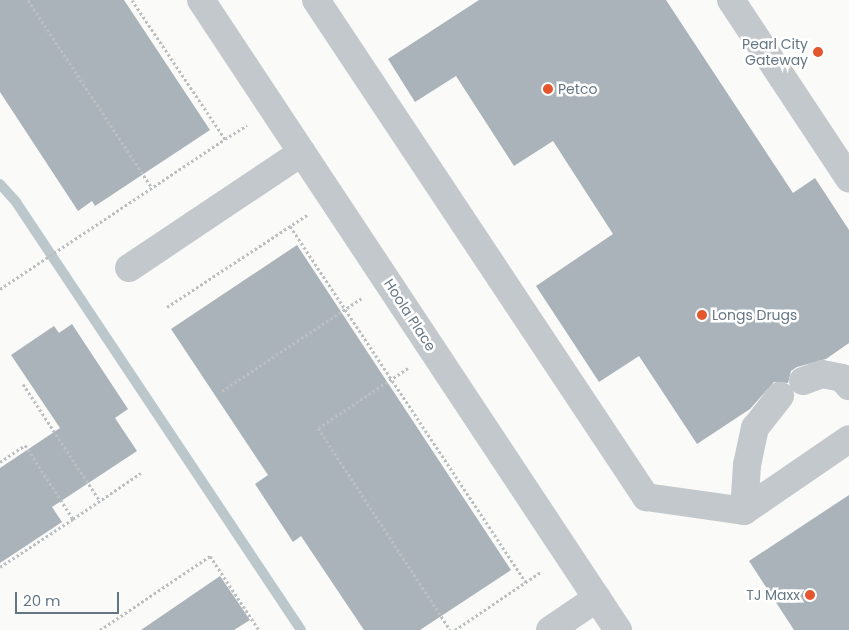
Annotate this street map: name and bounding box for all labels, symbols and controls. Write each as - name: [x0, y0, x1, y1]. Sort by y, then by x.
- place label: Pearl City Gateway: [742, 36, 808, 68]
- marker: Pearl City Gateway: [812, 46, 824, 58]
- place label: Petco: [558, 81, 597, 97]
- marker: Petco: [542, 83, 554, 95]
- street label: Hoola Place: [381, 276, 439, 354]
- place label: Longs Drugs: [712, 307, 797, 323]
- marker: Longs Drugs: [696, 309, 708, 321]
- scale bar: [18, 582, 121, 614]
- place label: TJ Maxx: [746, 587, 800, 603]
- marker: TJ Maxx: [804, 589, 816, 601]
- text: 20 m: [23, 590, 61, 611]

